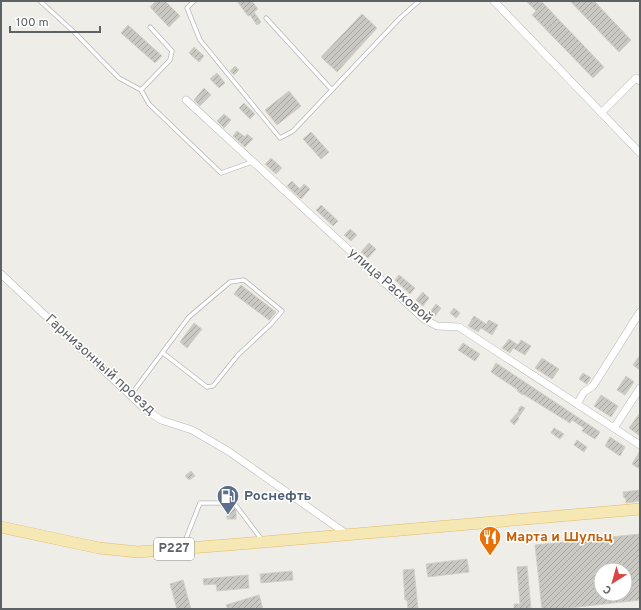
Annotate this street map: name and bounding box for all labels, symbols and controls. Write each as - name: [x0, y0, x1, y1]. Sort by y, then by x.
- scale bar: [10, 8, 100, 34]
- text: 100 m: [16, 15, 49, 31]
- street label: улица Расковой: [344, 245, 436, 327]
- street label: Гарнизонный проезд: [41, 311, 159, 419]
- fuel station icon: Роснефть: [215, 483, 241, 516]
- place label: Роснефть: [244, 488, 312, 505]
- restaurant icon: Марта и Шульц: [477, 524, 503, 557]
- place label: Марта и Шульц: [506, 529, 613, 546]
- road number: Р227: [154, 538, 194, 560]
- north arrow: [593, 562, 633, 602]
- text: С: [601, 581, 615, 597]

